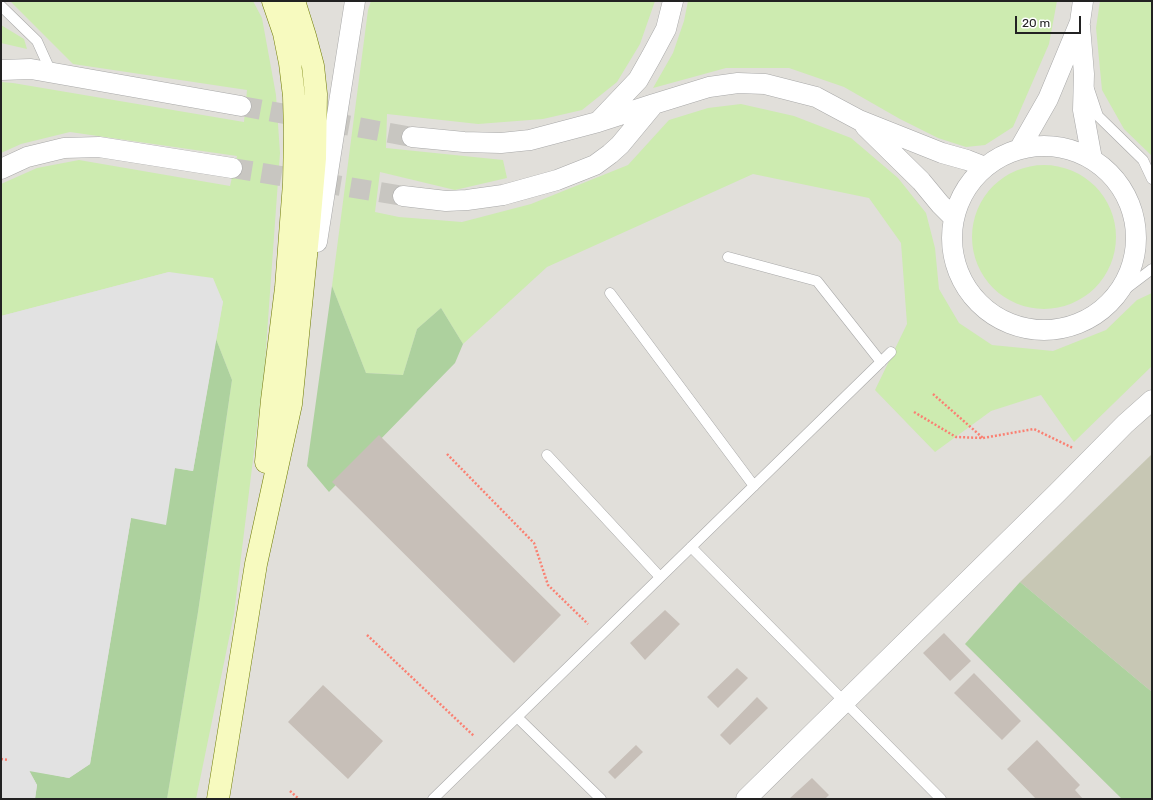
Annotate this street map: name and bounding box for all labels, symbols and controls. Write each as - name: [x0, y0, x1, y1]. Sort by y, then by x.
- scale bar: [1017, 8, 1083, 34]
- text: 20 m: [1022, 16, 1050, 30]

